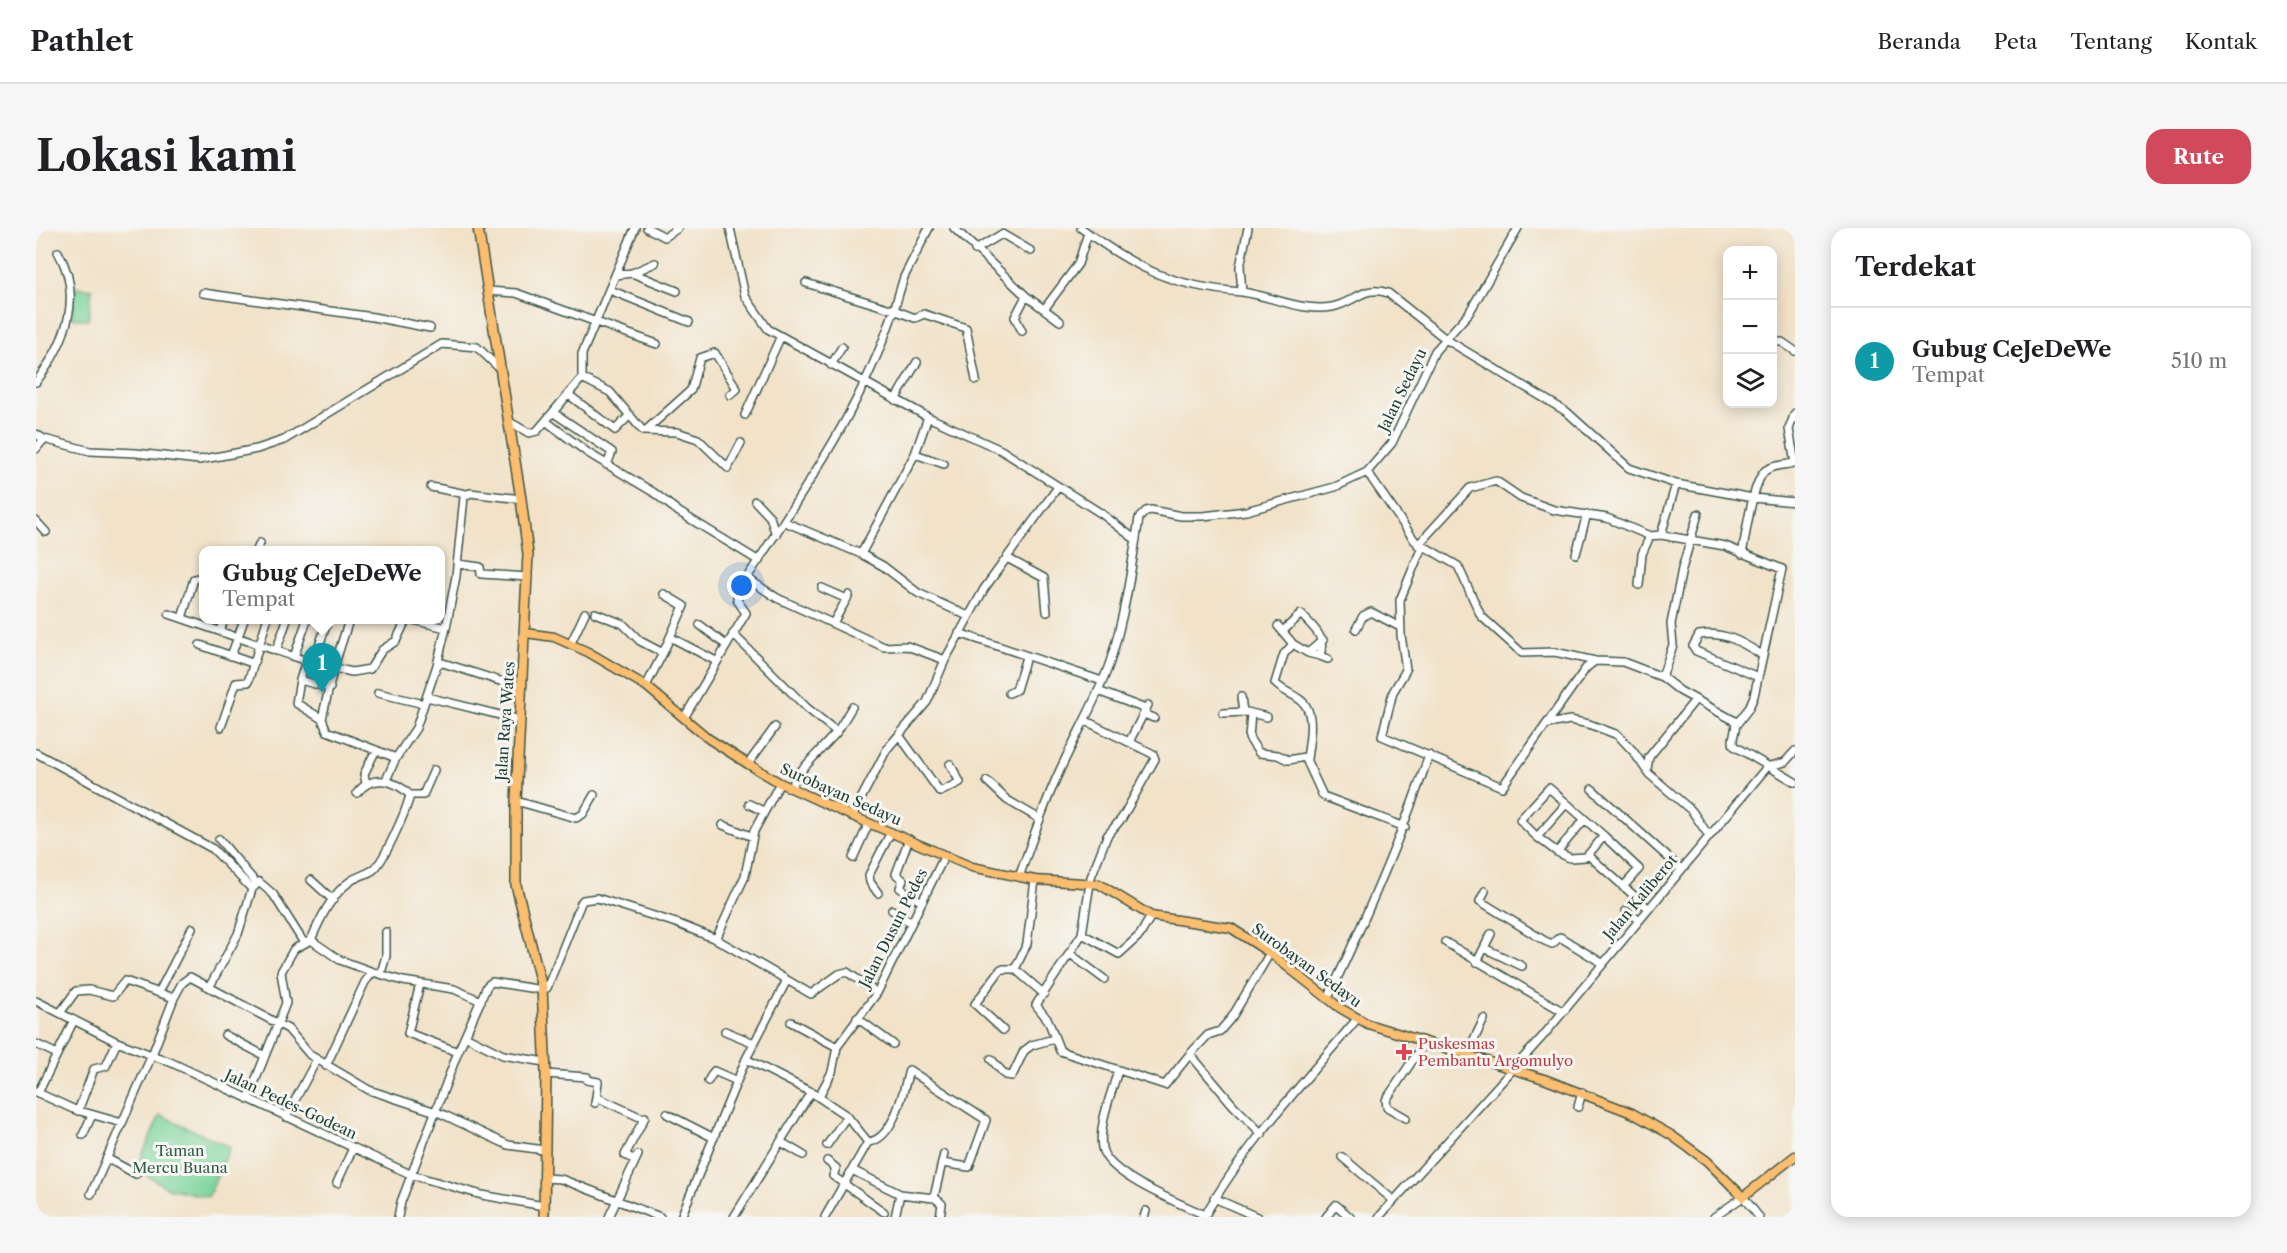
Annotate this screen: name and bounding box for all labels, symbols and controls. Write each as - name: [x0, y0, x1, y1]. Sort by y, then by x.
- text: Pathlet: [30, 24, 133, 58]
- text: Beranda: [1878, 29, 1961, 54]
- text: Peta: [1994, 29, 2037, 54]
- text: Tentang: [2070, 29, 2152, 54]
- text: Kontak: [2185, 29, 2257, 54]
- button: Rute: [2146, 129, 2251, 184]
- text: Lokasi kami: [36, 130, 297, 182]
- map controls: [1723, 246, 1777, 408]
- button: +: [1723, 246, 1777, 300]
- text: Terdekat: [1855, 251, 1976, 283]
- button: −: [1723, 300, 1777, 354]
- text: Gubug CeJeDeWe: [1912, 336, 2111, 363]
- street label: Jalan Sedayu: [1373, 345, 1430, 437]
- text: 1: [1870, 349, 1879, 373]
- text: 510 m: [2171, 349, 2227, 373]
- button: layers: [1723, 354, 1777, 408]
- text: Tempat: [1912, 363, 1985, 387]
- popup: [199, 546, 445, 624]
- text: Gubug CeJeDeWe: [222, 560, 422, 587]
- your location: [727, 571, 756, 600]
- text: Tempat: [222, 587, 295, 611]
- pin: 1: [302, 644, 342, 693]
- street label: Jalan Raya Wates: [491, 661, 519, 783]
- street label: Surobayan Sedayu: [777, 759, 905, 829]
- street label: Jalan Kaliberot: [1598, 850, 1682, 945]
- street label: Jalan Dusun Pedes: [854, 865, 931, 993]
- street label: Surobayan Sedayu: [1248, 919, 1366, 1011]
- place label: Puskesmas Pembantu Argomulyo: [1418, 1034, 1573, 1070]
- marker: Puskesmas Pembantu Argomulyo: [1395, 1043, 1413, 1061]
- street label: Jalan Pedes-Godean: [220, 1064, 361, 1143]
- park label: Taman Mercu Buana: [132, 1141, 228, 1177]

